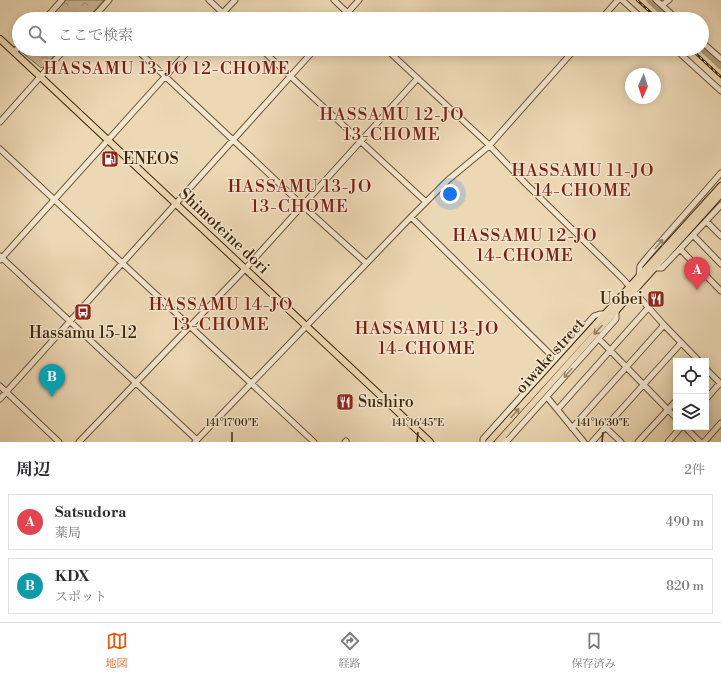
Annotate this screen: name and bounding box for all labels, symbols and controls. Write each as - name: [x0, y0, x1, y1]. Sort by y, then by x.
- search box: [12, 12, 709, 56]
- icon: search: [26, 23, 48, 45]
- text: ここで検索: [58, 26, 133, 45]
- district label: HASSAMU 13-JO 12-CHOME: [44, 58, 291, 80]
- north arrow: [625, 68, 661, 104]
- district label: HASSAMU 12-JO 13-CHOME: [319, 104, 465, 146]
- fuel station icon: ENEOS: [100, 149, 120, 169]
- place label: ENEOS: [123, 149, 179, 169]
- district label: HASSAMU 11-JO 14-CHOME: [512, 160, 655, 202]
- district label: HASSAMU 13-JO 13-CHOME: [228, 176, 372, 218]
- street label: Shimoteine dori: [174, 184, 274, 278]
- your location: [440, 184, 460, 204]
- district label: HASSAMU 12-JO 14-CHOME: [452, 225, 598, 267]
- one-way arrow: [654, 239, 663, 249]
- pin: A: [684, 257, 710, 290]
- place label: Uobei: [600, 289, 643, 309]
- restaurant icon: Uobei: [646, 289, 666, 309]
- district label: HASSAMU 14-JO 13-CHOME: [149, 294, 293, 336]
- bus stop icon: Hassamu 15-12: [73, 302, 93, 322]
- street label: oiwake street: [511, 314, 589, 398]
- district label: HASSAMU 13-JO 14-CHOME: [355, 318, 499, 360]
- place label: Hassamu 15-12: [29, 323, 137, 343]
- one-way arrow: [594, 325, 603, 335]
- map controls: [673, 358, 709, 430]
- button: locate: [673, 358, 709, 394]
- pin: B: [39, 364, 65, 397]
- one-way arrow: [563, 368, 572, 378]
- restaurant icon: Sushiro: [335, 392, 355, 412]
- place label: Sushiro: [358, 392, 414, 412]
- button: layers: [673, 394, 709, 430]
- one-way arrow: [510, 408, 520, 418]
- text: 141°17'00"E: [206, 417, 259, 429]
- text: 141°16'45"E: [392, 417, 444, 429]
- text: 141°16'30"E: [576, 417, 630, 429]
- text: 周辺: [16, 459, 50, 481]
- text: 2件: [685, 462, 705, 478]
- text: Satsudora: [55, 503, 126, 522]
- text: A: [25, 514, 35, 530]
- text: 490 m: [666, 514, 704, 530]
- text: 薬局: [55, 525, 81, 541]
- text: KDX: [55, 567, 89, 586]
- text: B: [25, 578, 35, 594]
- text: 820 m: [666, 578, 704, 594]
- text: スポット: [55, 589, 107, 605]
- tab: 地図: [106, 630, 128, 671]
- tab: 経路: [339, 630, 361, 671]
- tab: 保存済み: [572, 630, 616, 671]

